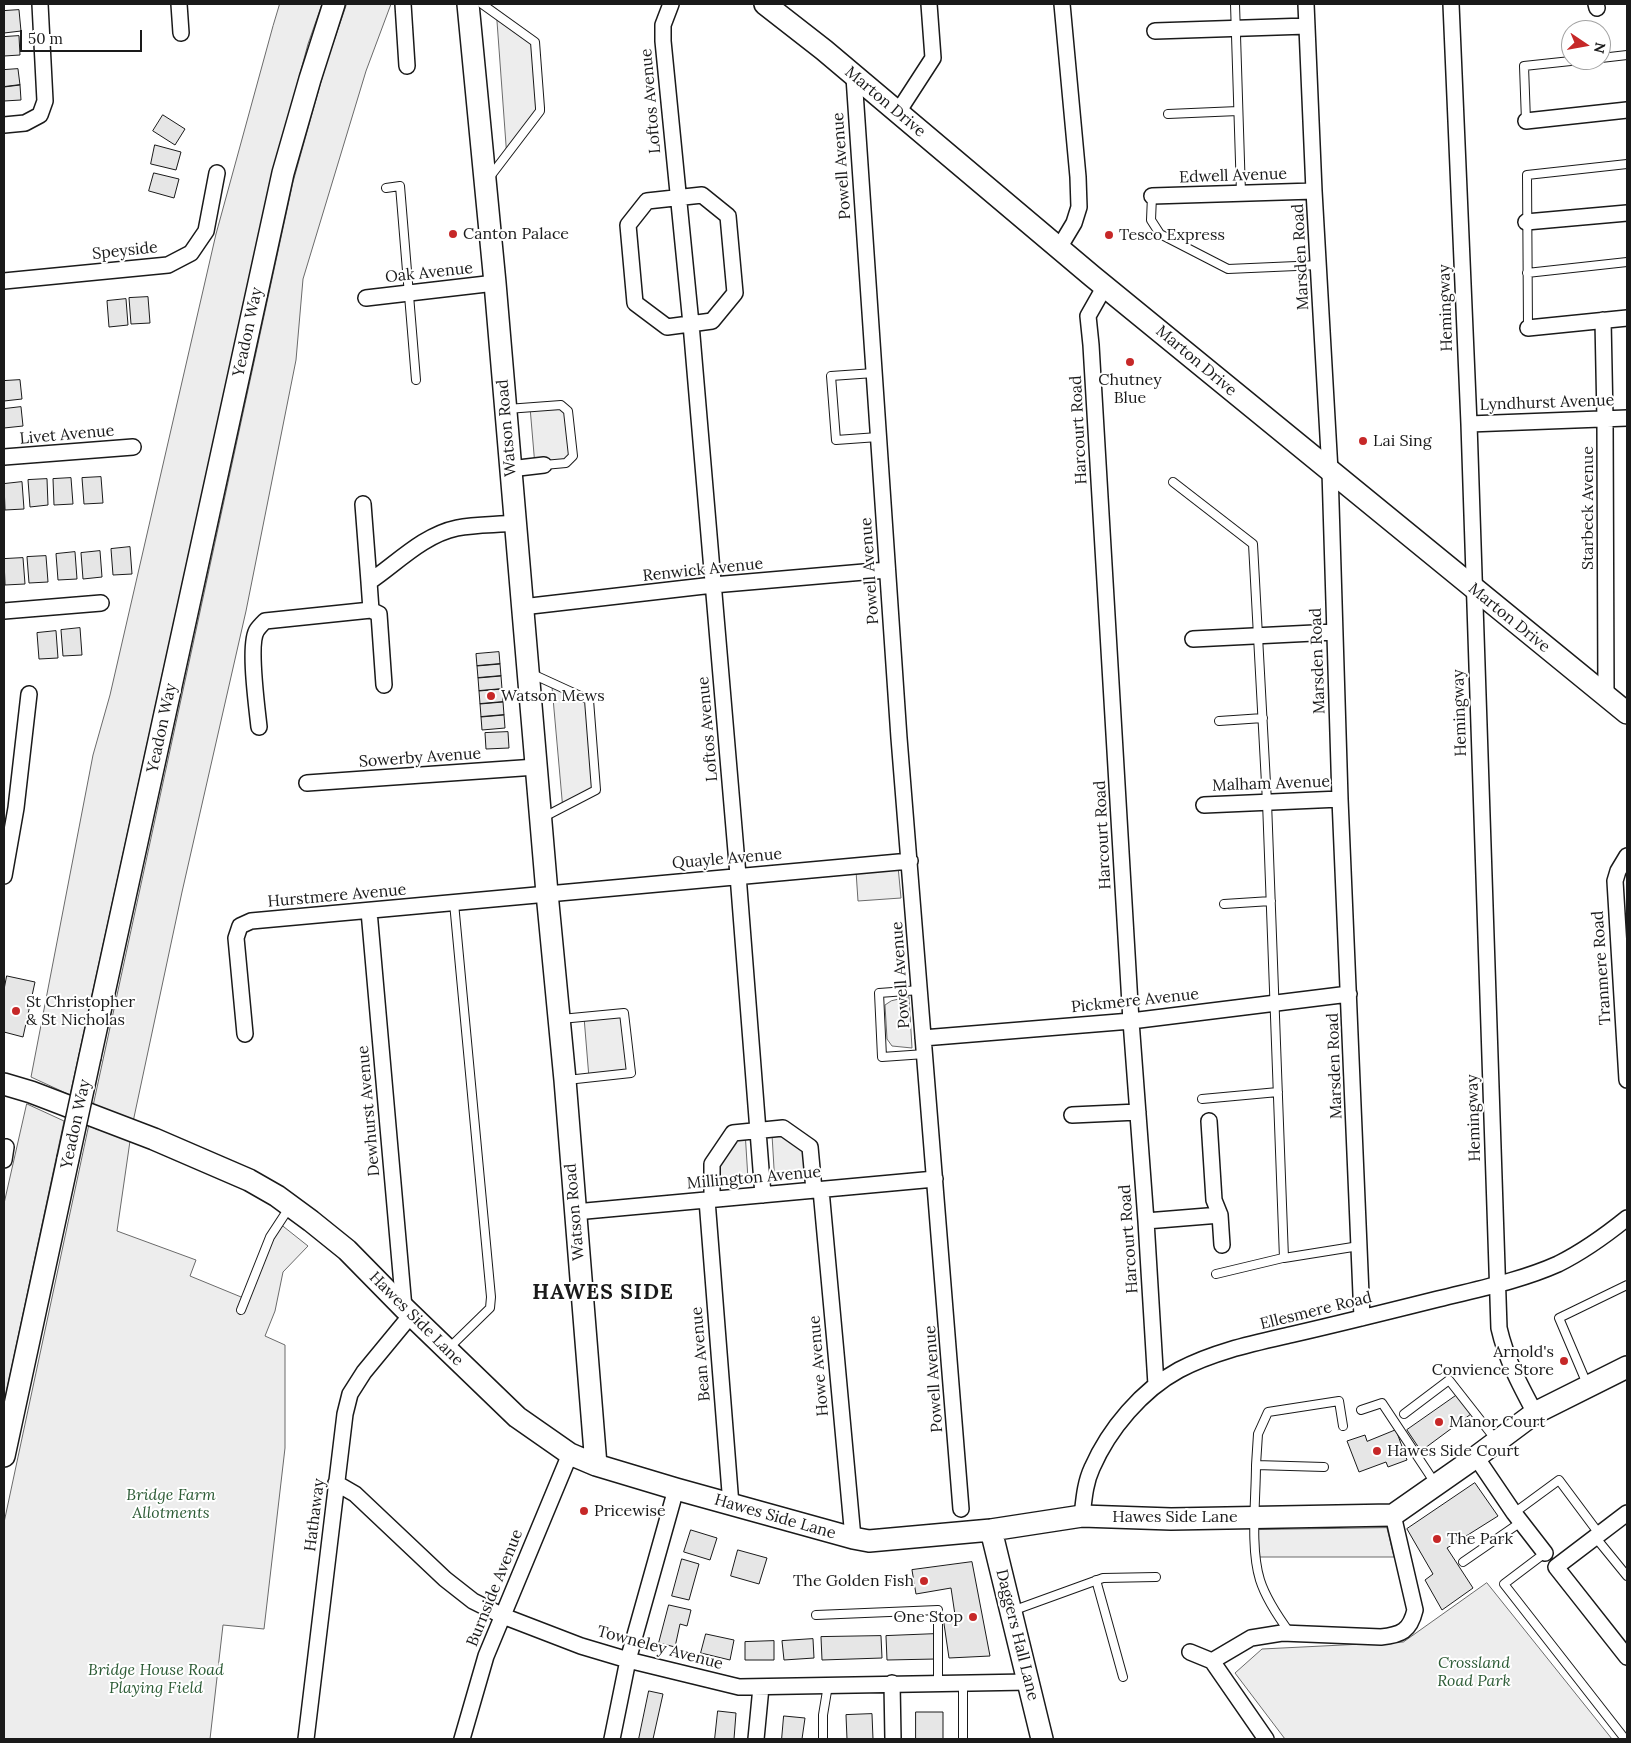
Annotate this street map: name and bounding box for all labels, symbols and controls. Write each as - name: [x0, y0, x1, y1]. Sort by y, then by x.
- scale bar: [22, 20, 145, 52]
- north arrow: [1561, 20, 1611, 70]
- text: 50 m: [28, 29, 63, 48]
- text: N: [1590, 41, 1610, 55]
- street label: Loftos Avenue: [637, 48, 665, 154]
- street label: Marton Drive: [841, 63, 929, 141]
- street label: Powell Avenue: [829, 112, 855, 220]
- street label: Edwell Avenue: [1179, 165, 1287, 187]
- street label: Marsden Road: [1289, 203, 1313, 311]
- place label: Canton Palace: [463, 224, 569, 244]
- place label: Tesco Express: [1119, 225, 1225, 245]
- marker: Canton Palace: [447, 228, 459, 240]
- marker: Tesco Express: [1103, 229, 1115, 241]
- street label: Speyside: [91, 238, 159, 264]
- street label: Oak Avenue: [384, 259, 474, 287]
- street label: Hemingway: [1435, 264, 1457, 352]
- street label: Yeadon Way: [229, 286, 267, 378]
- street label: Marton Drive: [1152, 322, 1240, 400]
- marker: Chutney Blue: [1124, 356, 1136, 368]
- place label: Chutney Blue: [1098, 370, 1162, 408]
- street label: Harcourt Road: [1067, 375, 1091, 485]
- street label: Watson Road: [493, 379, 521, 477]
- street label: Lyndhurst Avenue: [1479, 391, 1615, 415]
- street label: Livet Avenue: [19, 421, 115, 449]
- place label: Lai Sing: [1373, 431, 1432, 451]
- marker: Lai Sing: [1357, 435, 1369, 447]
- street label: Starbeck Avenue: [1578, 446, 1598, 570]
- street label: Powell Avenue: [857, 517, 883, 625]
- street label: Renwick Avenue: [642, 554, 764, 586]
- street label: Marton Drive: [1464, 579, 1554, 657]
- street label: Marsden Road: [1307, 607, 1329, 715]
- street label: Hemingway: [1449, 669, 1471, 757]
- street label: Loftos Avenue: [694, 676, 722, 782]
- street label: Yeadon Way: [143, 682, 181, 774]
- place label: Watson Mews: [501, 686, 605, 706]
- marker: Watson Mews: [485, 690, 497, 702]
- street label: Sowerby Avenue: [358, 744, 482, 772]
- street label: Malham Avenue: [1212, 772, 1330, 796]
- street label: Harcourt Road: [1091, 780, 1115, 890]
- street label: Quayle Avenue: [671, 845, 783, 873]
- street label: Hurstmere Avenue: [267, 880, 407, 912]
- street label: Tranmere Road: [1588, 910, 1616, 1026]
- street label: Powell Avenue: [888, 921, 914, 1029]
- street label: Pickmere Avenue: [1070, 985, 1200, 1017]
- place label: St Christopher & St Nicholas: [26, 992, 135, 1030]
- marker: St Christopher & St Nicholas: [10, 1005, 22, 1017]
- street label: Marsden Road: [1324, 1012, 1346, 1120]
- street label: Dewhurst Avenue: [354, 1045, 384, 1177]
- street label: Hemingway: [1463, 1074, 1485, 1162]
- street label: Yeadon Way: [57, 1078, 95, 1170]
- street label: Watson Road: [561, 1163, 589, 1261]
- street label: Millington Avenue: [686, 1163, 822, 1193]
- street label: Harcourt Road: [1116, 1184, 1142, 1294]
- street label: Hawes Side Lane: [365, 1268, 467, 1370]
- district label: HAWES SIDE: [531, 1280, 675, 1306]
- street label: Ellesmere Road: [1258, 1288, 1374, 1334]
- street label: Bean Avenue: [687, 1306, 715, 1402]
- street label: Howe Avenue: [805, 1315, 833, 1417]
- street label: Powell Avenue: [921, 1325, 947, 1433]
- place label: Arnold's Convience Store: [1432, 1342, 1554, 1380]
- marker: Arnold's Convience Store: [1558, 1355, 1570, 1367]
- place label: Manor Court: [1449, 1412, 1545, 1432]
- marker: Manor Court: [1433, 1416, 1445, 1428]
- place label: Hawes Side Court: [1387, 1441, 1520, 1461]
- marker: Hawes Side Court: [1371, 1445, 1383, 1457]
- street label: Hathaway: [301, 1477, 329, 1553]
- park label: Bridge Farm Allotments: [126, 1485, 216, 1523]
- street label: Hawes Side Lane: [712, 1490, 838, 1544]
- place label: Pricewise: [594, 1501, 666, 1521]
- marker: Pricewise: [578, 1505, 590, 1517]
- street label: Hawes Side Lane: [1112, 1507, 1238, 1527]
- street label: Burnside Avenue: [463, 1527, 527, 1649]
- place label: The Park: [1447, 1529, 1513, 1549]
- marker: The Park: [1431, 1533, 1443, 1545]
- street label: Daggers Hall Lane: [991, 1567, 1043, 1703]
- place label: The Golden Fish: [793, 1571, 914, 1591]
- marker: The Golden Fish: [918, 1575, 930, 1587]
- place label: One Stop: [894, 1607, 963, 1627]
- marker: One Stop: [967, 1611, 979, 1623]
- street label: Towneley Avenue: [595, 1622, 725, 1674]
- park label: Crossland Road Park: [1437, 1653, 1511, 1691]
- park label: Bridge House Road Playing Field: [88, 1660, 224, 1698]

